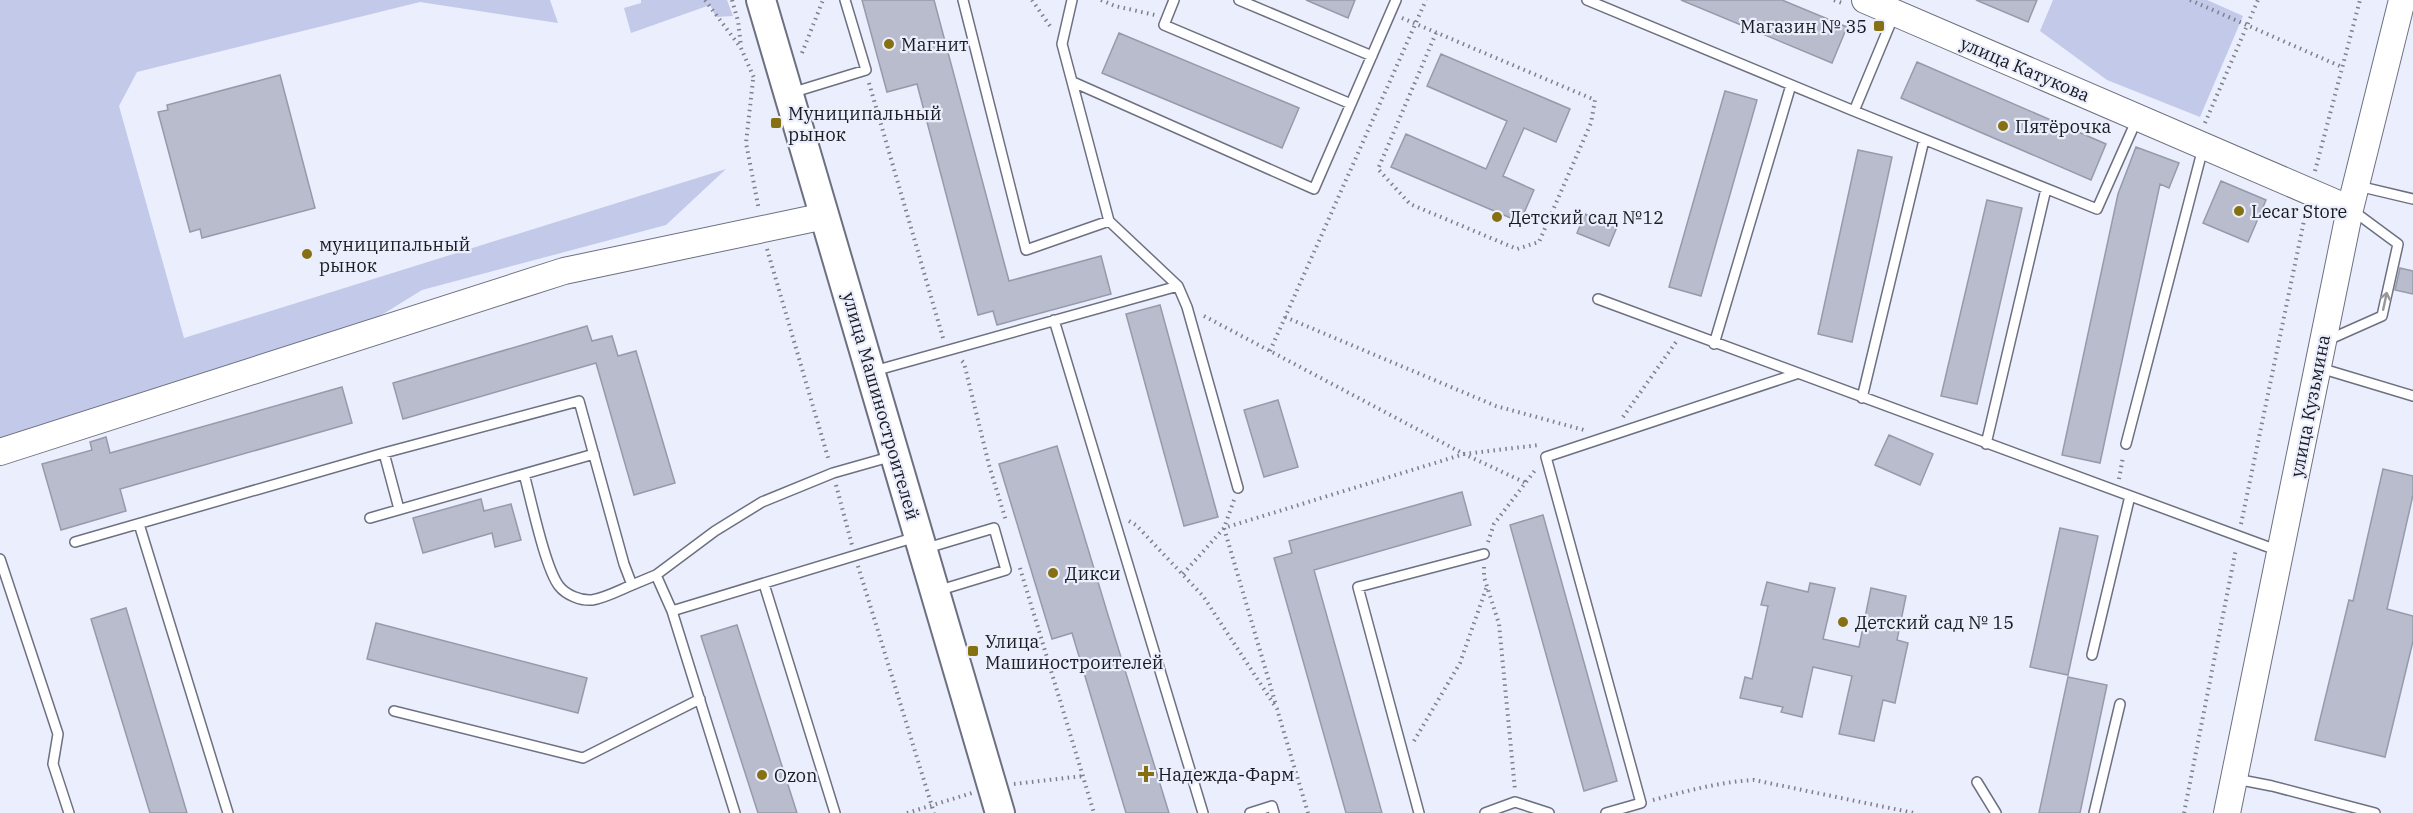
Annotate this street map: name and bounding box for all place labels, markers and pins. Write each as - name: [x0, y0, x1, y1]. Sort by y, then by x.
- place label: Магазин № 35: [1740, 15, 1867, 38]
- marker: Магазин № 35: [1872, 19, 1886, 33]
- place label: Магнит: [901, 33, 968, 56]
- marker: Магнит: [882, 37, 896, 51]
- place label: Муниципальный рынок: [788, 102, 942, 146]
- place label: Пятёрочка: [2015, 115, 2111, 138]
- marker: Муниципальный рынок: [769, 116, 783, 130]
- marker: Пятёрочка: [1996, 119, 2010, 133]
- place label: Lecar Store: [2251, 200, 2347, 223]
- marker: Lecar Store: [2232, 204, 2246, 218]
- place label: Детский сад №12: [1509, 206, 1664, 229]
- marker: Детский сад №12: [1490, 210, 1504, 224]
- place label: муниципальный рынок: [319, 233, 471, 277]
- marker: муниципальный рынок: [300, 247, 314, 261]
- place label: Дикси: [1065, 562, 1121, 585]
- marker: Дикси: [1046, 566, 1060, 580]
- place label: Детский сад № 15: [1855, 611, 2014, 634]
- marker: Детский сад № 15: [1836, 615, 1850, 629]
- place label: Улица Машиностроителей: [985, 630, 1164, 674]
- marker: Улица Машиностроителей: [966, 644, 980, 658]
- place label: Надежда-Фарм: [1158, 763, 1295, 786]
- place label: Ozon: [774, 764, 818, 787]
- marker: Надежда-Фарм: [1139, 767, 1153, 781]
- marker: Ozon: [755, 768, 769, 782]

